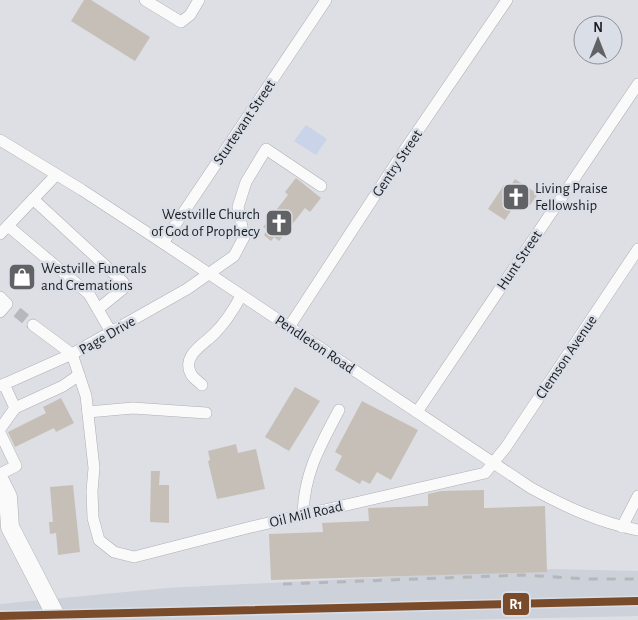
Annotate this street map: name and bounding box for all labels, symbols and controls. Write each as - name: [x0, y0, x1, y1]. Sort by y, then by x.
- north arrow: [573, 15, 623, 65]
- text: N: [593, 21, 603, 35]
- street label: Sturtevant Street: [211, 77, 278, 167]
- street label: Gentry Street: [370, 127, 425, 200]
- place label: Living Praise Fellowship: [535, 181, 608, 213]
- church icon: Living Praise Fellowship: [501, 182, 531, 212]
- place label: Westville Church of God of Prophecy: [151, 207, 261, 239]
- church icon: Westville Church of God of Prophecy: [264, 208, 294, 238]
- street label: Hunt Street: [494, 228, 545, 293]
- place label: Westville Funerals and Cremations: [41, 261, 147, 293]
- shop icon: Westville Funerals and Cremations: [7, 262, 37, 292]
- street label: Pendleton Road: [272, 312, 357, 376]
- street label: Page Drive: [77, 313, 138, 357]
- street label: Clemson Avenue: [533, 313, 600, 402]
- street label: Oil Mill Road: [268, 499, 344, 530]
- line badge: R1: [502, 592, 530, 616]
- text: R1: [509, 598, 523, 612]

